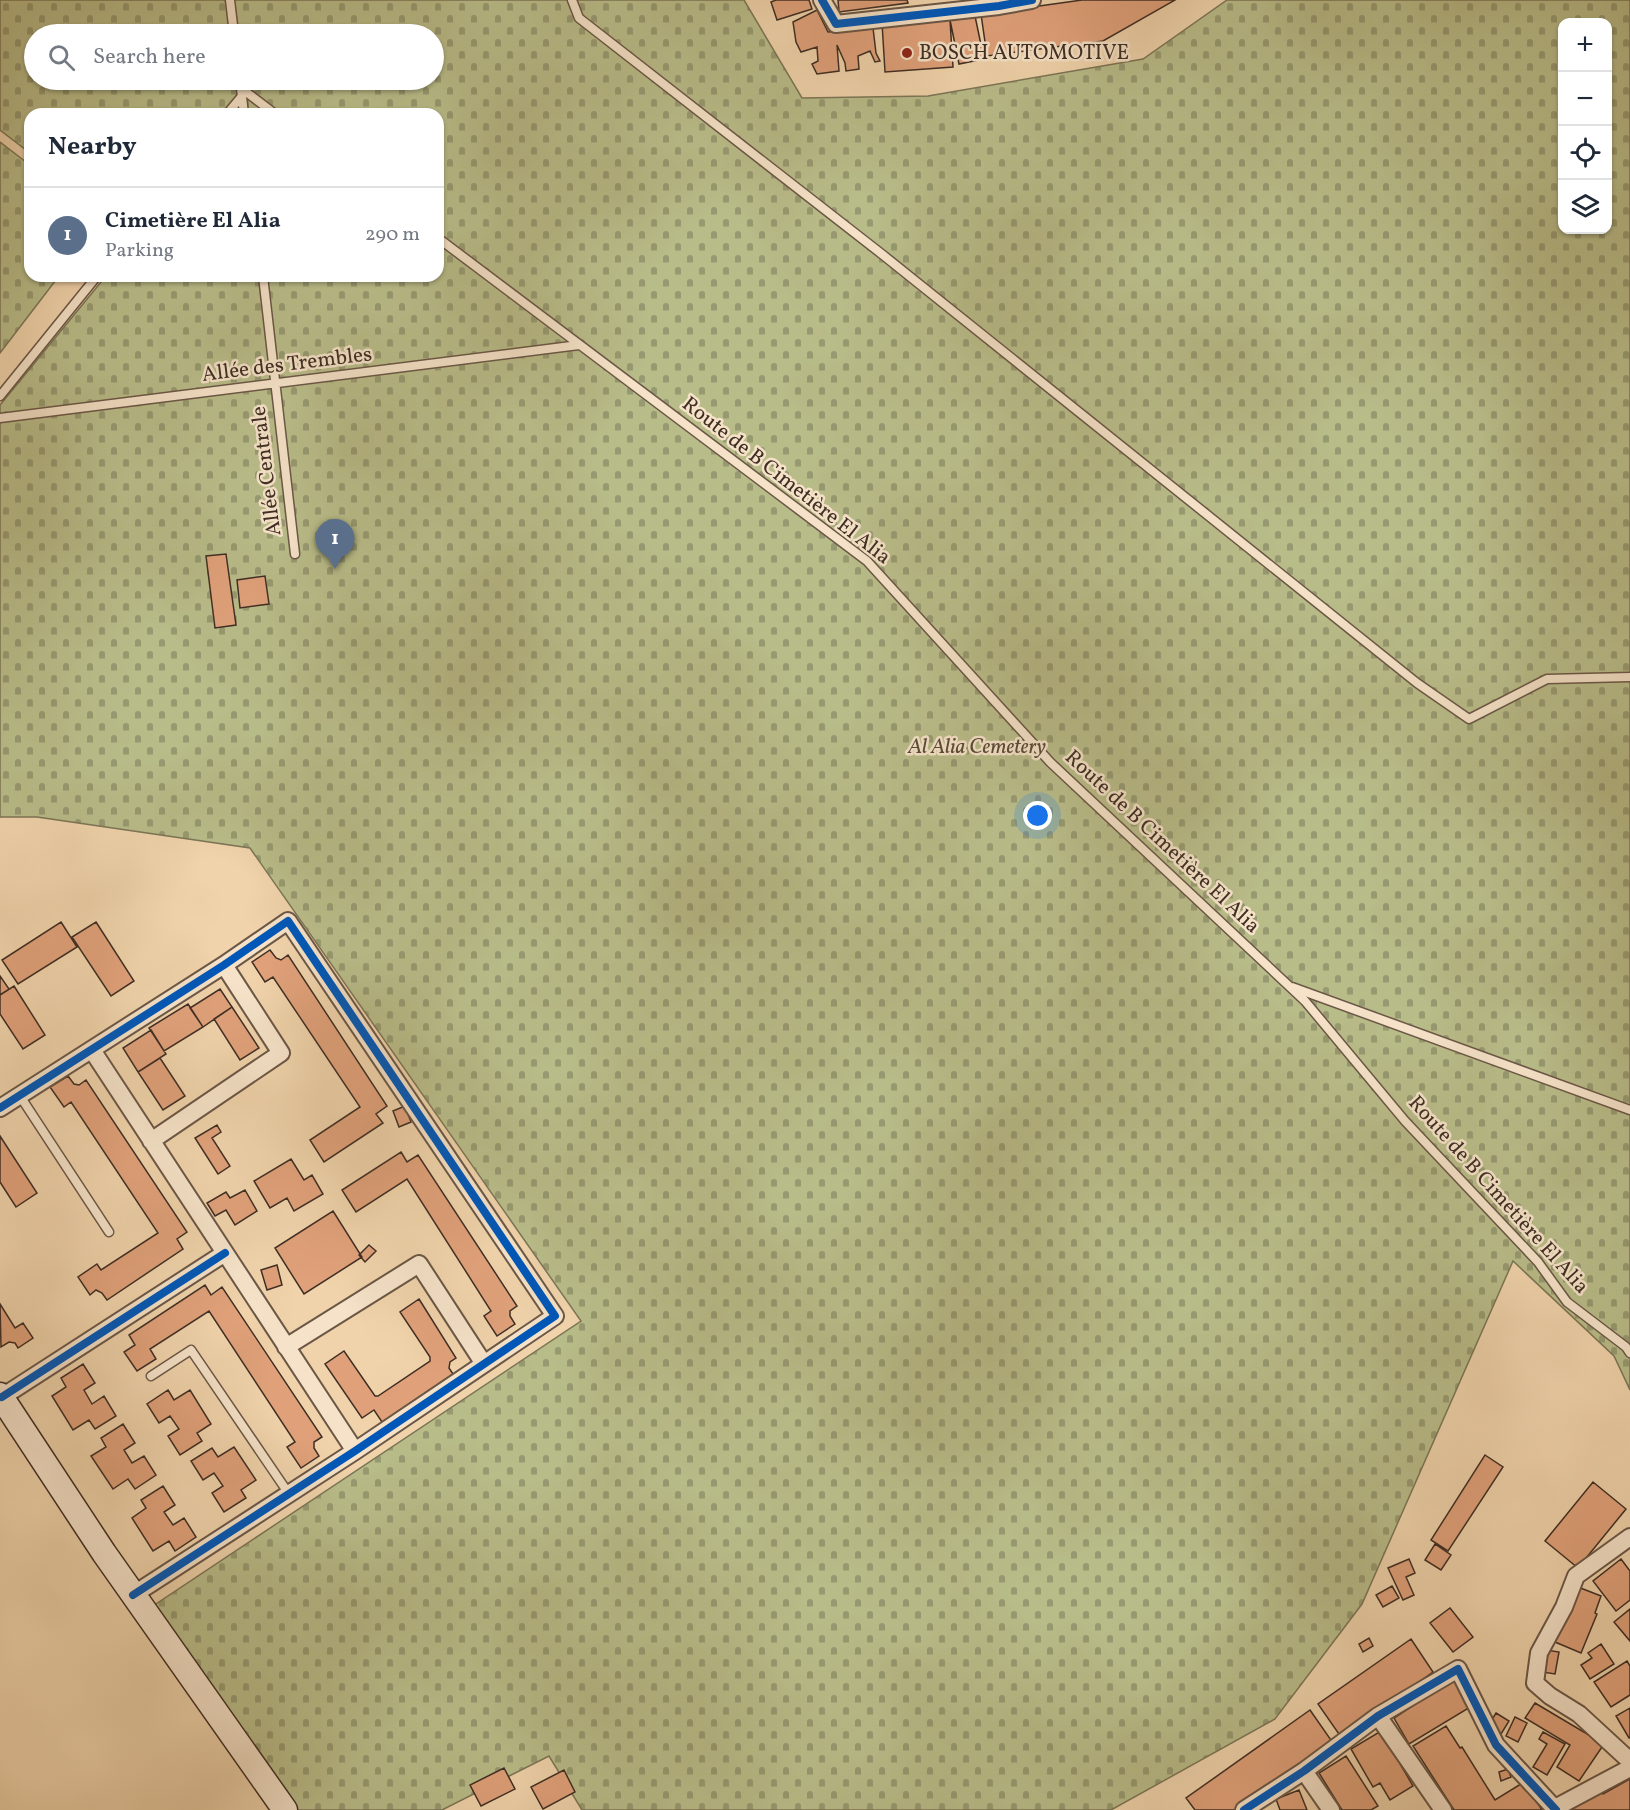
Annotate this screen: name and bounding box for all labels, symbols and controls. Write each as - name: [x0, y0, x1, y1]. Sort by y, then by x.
- map controls: [1558, 18, 1612, 234]
- button: +: [1558, 18, 1612, 72]
- search box: [24, 24, 444, 90]
- place label: BOSCH AUTOMOTIVE: [919, 39, 1129, 68]
- icon: search: [45, 41, 78, 74]
- text: Search here: [93, 42, 206, 73]
- marker: BOSCH AUTOMOTIVE: [900, 46, 914, 60]
- button: −: [1558, 72, 1612, 126]
- button: locate: [1558, 126, 1612, 180]
- text: Nearby: [48, 129, 137, 165]
- button: layers: [1558, 180, 1612, 234]
- text: Cimetière El Alia: [105, 206, 281, 237]
- text: 1: [63, 221, 72, 249]
- text: 290 m: [365, 221, 420, 249]
- text: Parking: [105, 237, 174, 265]
- street label: Allée des Trembles: [200, 340, 374, 390]
- street label: Route de B Cimetière El Alia: [676, 390, 896, 572]
- street label: Allée Centrale: [245, 404, 289, 538]
- pin: 1: [316, 520, 354, 569]
- park label: Al Alia Cemetery: [907, 733, 1046, 762]
- street label: Route de B Cimetière El Alia: [1058, 744, 1266, 940]
- your location: [1023, 801, 1052, 830]
- street label: Route de B Cimetière El Alia: [1401, 1090, 1595, 1300]

